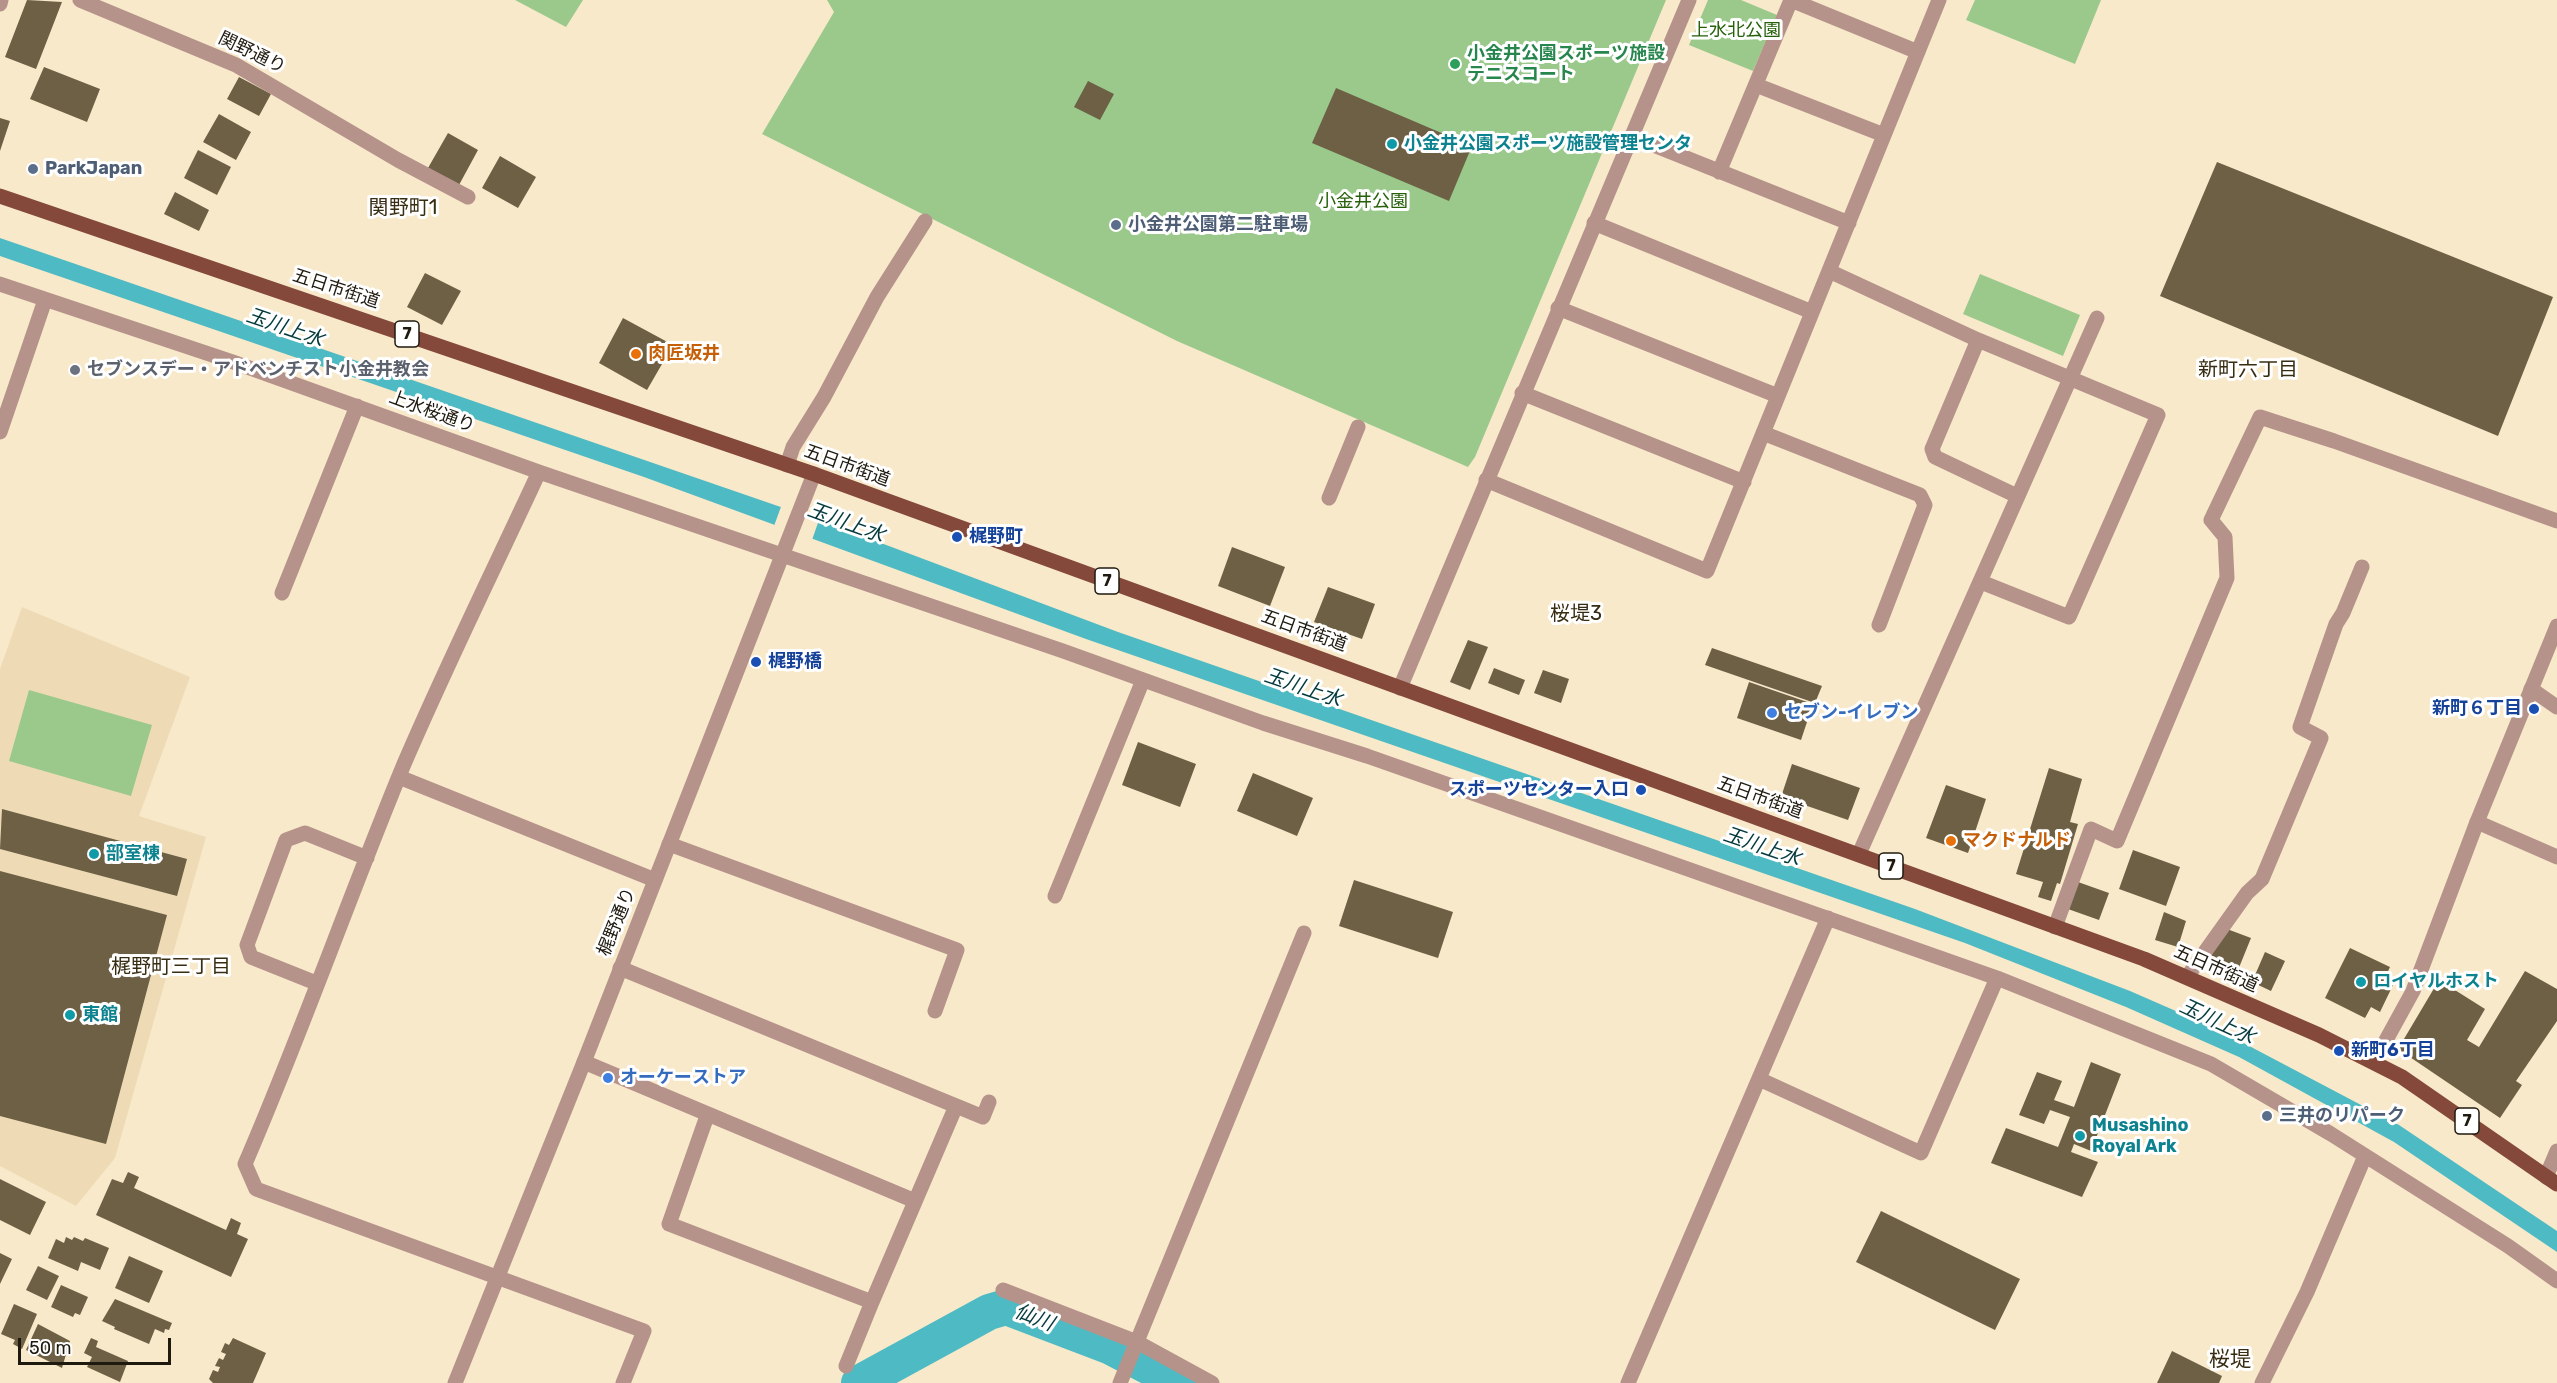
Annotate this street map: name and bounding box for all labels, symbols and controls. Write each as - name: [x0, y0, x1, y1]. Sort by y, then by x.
- park label: 上水北公園: [1691, 20, 1781, 42]
- street label: 関野通り: [215, 28, 289, 78]
- place label: 小金井公園スポーツ施設 テニスコート: [1467, 43, 1665, 86]
- marker: 小金井公園スポーツ施設 テニスコート: [1448, 57, 1462, 71]
- place label: 小金井公園スポーツ施設管理センタ: [1404, 133, 1692, 155]
- marker: 小金井公園スポーツ施設管理センタ: [1385, 137, 1399, 151]
- place label: ParkJapan: [45, 158, 142, 180]
- marker: ParkJapan: [26, 162, 40, 176]
- park label: 小金井公園: [1318, 191, 1408, 213]
- district label: 関野町1: [369, 196, 437, 220]
- place label: 小金井公園第二駐車場: [1128, 214, 1308, 236]
- marker: 小金井公園第二駐車場: [1109, 218, 1123, 232]
- street label: 五日市街道: [290, 265, 382, 313]
- water label: 玉川上水: [243, 304, 327, 352]
- road number: 7: [395, 321, 419, 347]
- place label: 肉匠坂井: [648, 343, 720, 365]
- marker: 肉匠坂井: [629, 347, 643, 361]
- district label: 新町六丁目: [2198, 358, 2298, 382]
- place label: セブンスデー・アドベンチスト小金井教会: [87, 359, 429, 381]
- marker: セブンスデー・アドベンチスト小金井教会: [68, 363, 82, 377]
- street label: 上水桜通り: [386, 386, 478, 438]
- street label: 五日市街道: [801, 440, 893, 492]
- water label: 玉川上水: [804, 498, 888, 548]
- place label: 梶野町: [969, 526, 1023, 548]
- marker: 梶野町: [950, 530, 964, 544]
- road number: 7: [1095, 568, 1119, 594]
- district label: 桜堤3: [1550, 602, 1602, 626]
- street label: 五日市街道: [1258, 605, 1350, 657]
- place label: 梶野橋: [768, 651, 822, 673]
- marker: 梶野橋: [749, 655, 763, 669]
- water label: 玉川上水: [1261, 664, 1345, 712]
- place label: 新町６丁目: [2432, 698, 2522, 720]
- place label: セブン-イレブン: [1784, 702, 1919, 724]
- marker: 新町６丁目: [2527, 702, 2541, 716]
- marker: セブン-イレブン: [1765, 706, 1779, 720]
- street label: 五日市街道: [1714, 772, 1806, 824]
- place label: スポーツセンター入口: [1449, 779, 1629, 801]
- marker: スポーツセンター入口: [1634, 783, 1648, 797]
- water label: 玉川上水: [1720, 823, 1804, 871]
- place label: マクドナルド: [1963, 830, 2071, 852]
- marker: マクドナルド: [1944, 834, 1958, 848]
- place label: 部室棟: [106, 843, 160, 865]
- marker: 部室棟: [87, 847, 101, 861]
- road number: 7: [1879, 853, 1903, 879]
- street label: 梶野通り: [594, 885, 640, 959]
- street label: 五日市街道: [2170, 941, 2262, 997]
- district label: 梶野町三丁目: [111, 955, 231, 979]
- place label: ロイヤルホスト: [2373, 971, 2499, 993]
- marker: ロイヤルホスト: [2354, 975, 2368, 989]
- water label: 玉川上水: [2176, 994, 2258, 1050]
- place label: 東館: [82, 1004, 118, 1026]
- marker: 東館: [63, 1008, 77, 1022]
- place label: 新町6丁目: [2351, 1040, 2435, 1062]
- marker: 新町6丁目: [2332, 1044, 2346, 1058]
- place label: オーケーストア: [620, 1067, 746, 1089]
- marker: オーケーストア: [601, 1071, 615, 1085]
- place label: 三井のリパーク: [2279, 1105, 2405, 1127]
- road number: 7: [2455, 1108, 2479, 1134]
- marker: 三井のリパーク: [2260, 1109, 2274, 1123]
- place label: Musashino Royal Ark: [2092, 1115, 2188, 1158]
- marker: Musashino Royal Ark: [2073, 1129, 2087, 1143]
- water label: 仙川: [1011, 1300, 1057, 1336]
- scale bar: [21, 1326, 174, 1364]
- text: 50 m: [29, 1337, 72, 1359]
- district label: 桜堤: [2209, 1347, 2251, 1373]

